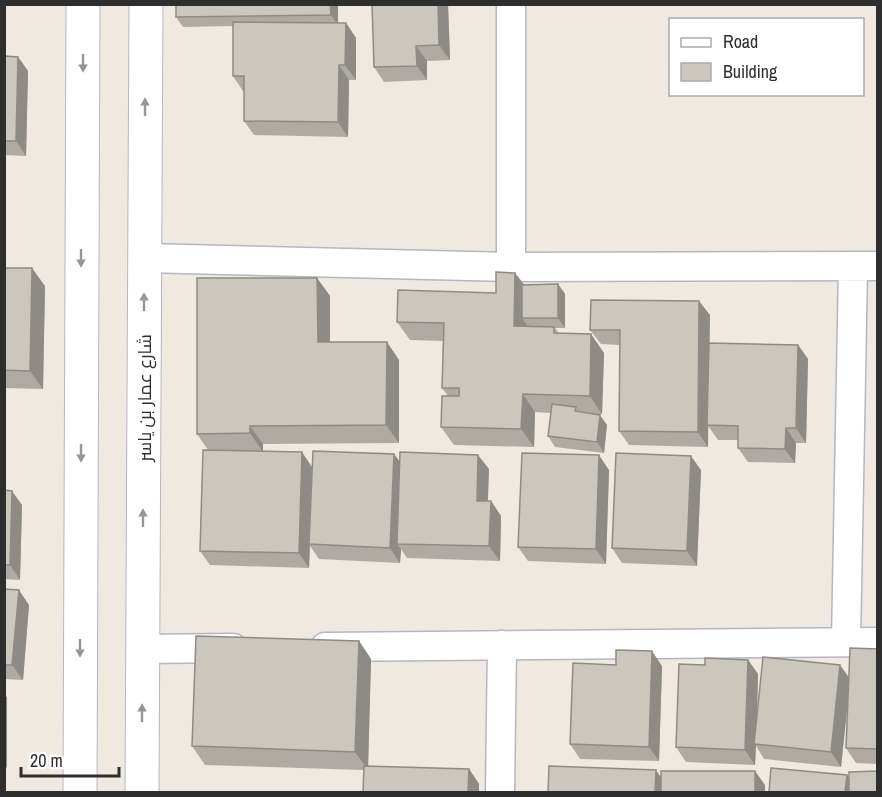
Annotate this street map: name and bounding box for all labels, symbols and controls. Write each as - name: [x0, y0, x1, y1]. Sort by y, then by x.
- legend: [669, 18, 864, 96]
- text: Road: [723, 29, 758, 54]
- one-way arrow: [78, 53, 88, 72]
- text: Building: [723, 59, 778, 84]
- one-way arrow: [141, 98, 150, 117]
- one-way arrow: [76, 248, 86, 267]
- one-way arrow: [139, 293, 149, 312]
- street label: شارع عمار بن ياسر: [132, 334, 157, 463]
- one-way arrow: [76, 443, 85, 462]
- one-way arrow: [138, 509, 148, 528]
- one-way arrow: [75, 638, 85, 657]
- one-way arrow: [137, 704, 147, 723]
- scale bar: [21, 740, 118, 778]
- text: 20 m: [30, 748, 63, 773]

